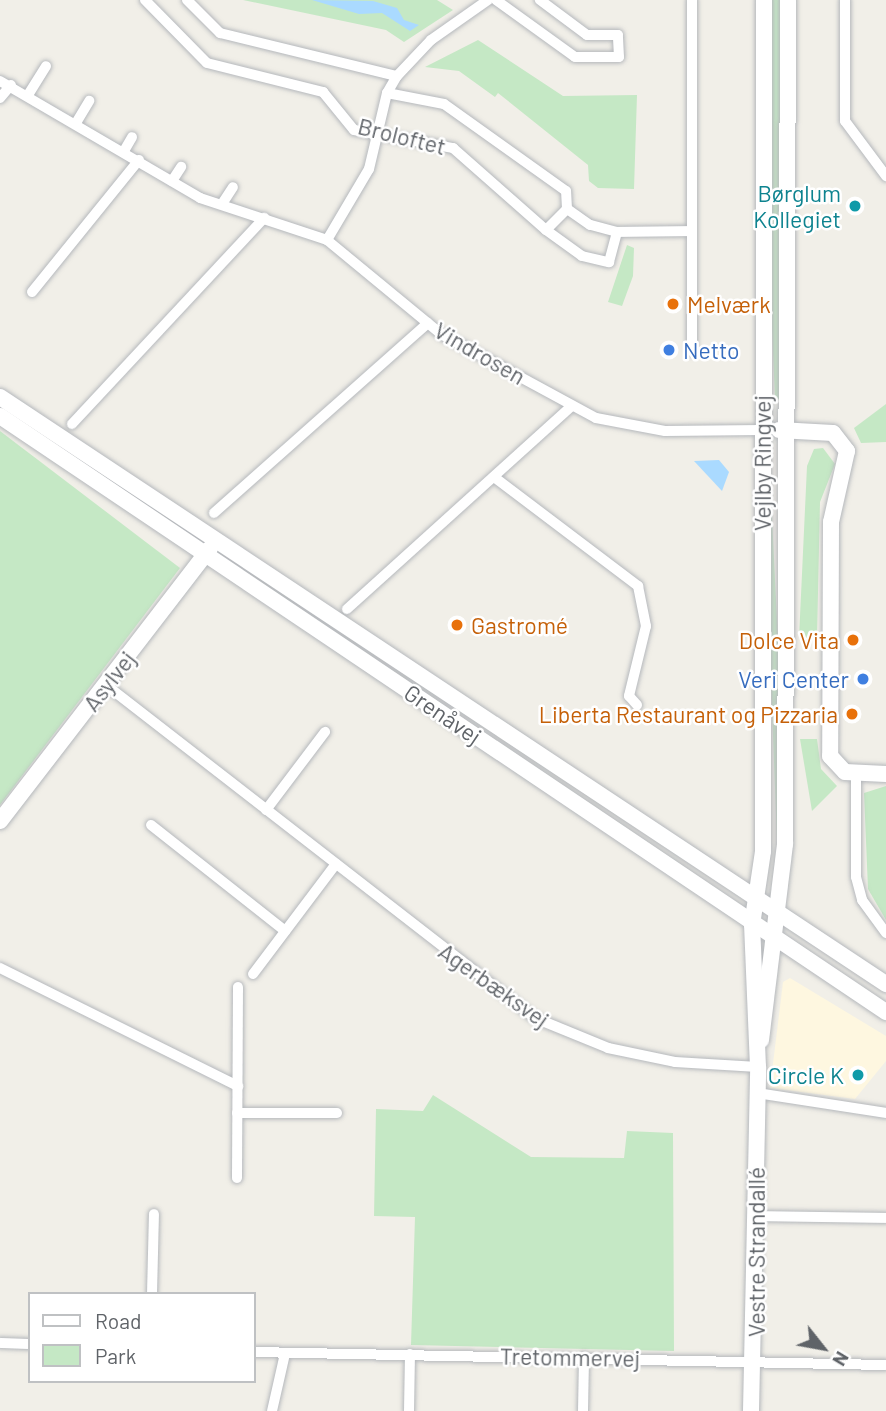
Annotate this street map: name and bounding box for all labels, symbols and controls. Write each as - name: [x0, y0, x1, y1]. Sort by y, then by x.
- street label: Broloftet: [355, 112, 449, 160]
- place label: Børglum Kollegiet: [753, 179, 841, 233]
- marker: Børglum Kollegiet: [847, 198, 863, 214]
- place label: Melværk: [687, 290, 771, 318]
- marker: Melværk: [665, 296, 681, 312]
- street label: Vindrosen: [429, 316, 531, 390]
- place label: Netto: [683, 336, 740, 364]
- marker: Netto: [661, 342, 677, 358]
- street label: Vejlby Ringvej: [748, 395, 776, 531]
- place label: Gastromé: [471, 611, 568, 639]
- marker: Gastromé: [449, 617, 465, 633]
- place label: Dolce Vita: [739, 626, 839, 654]
- marker: Dolce Vita: [845, 632, 861, 648]
- street label: Asylvej: [77, 645, 141, 717]
- place label: Veri Center: [738, 665, 849, 693]
- marker: Veri Center: [855, 671, 871, 687]
- street label: Grenåvej: [399, 678, 487, 750]
- place label: Liberta Restaurant og Pizzaria: [539, 700, 838, 728]
- marker: Liberta Restaurant og Pizzaria: [844, 706, 860, 722]
- street label: Agerbæksvej: [434, 937, 554, 1033]
- place label: Circle K: [768, 1061, 844, 1089]
- marker: Circle K: [850, 1067, 866, 1083]
- street label: Vestre Strandallé: [742, 1167, 770, 1337]
- legend: [28, 1292, 256, 1383]
- text: Road: [95, 1308, 141, 1333]
- north arrow: [788, 1313, 858, 1383]
- street label: Tretommervej: [500, 1342, 640, 1372]
- text: Park: [95, 1343, 136, 1368]
- text: N: [828, 1348, 855, 1370]

